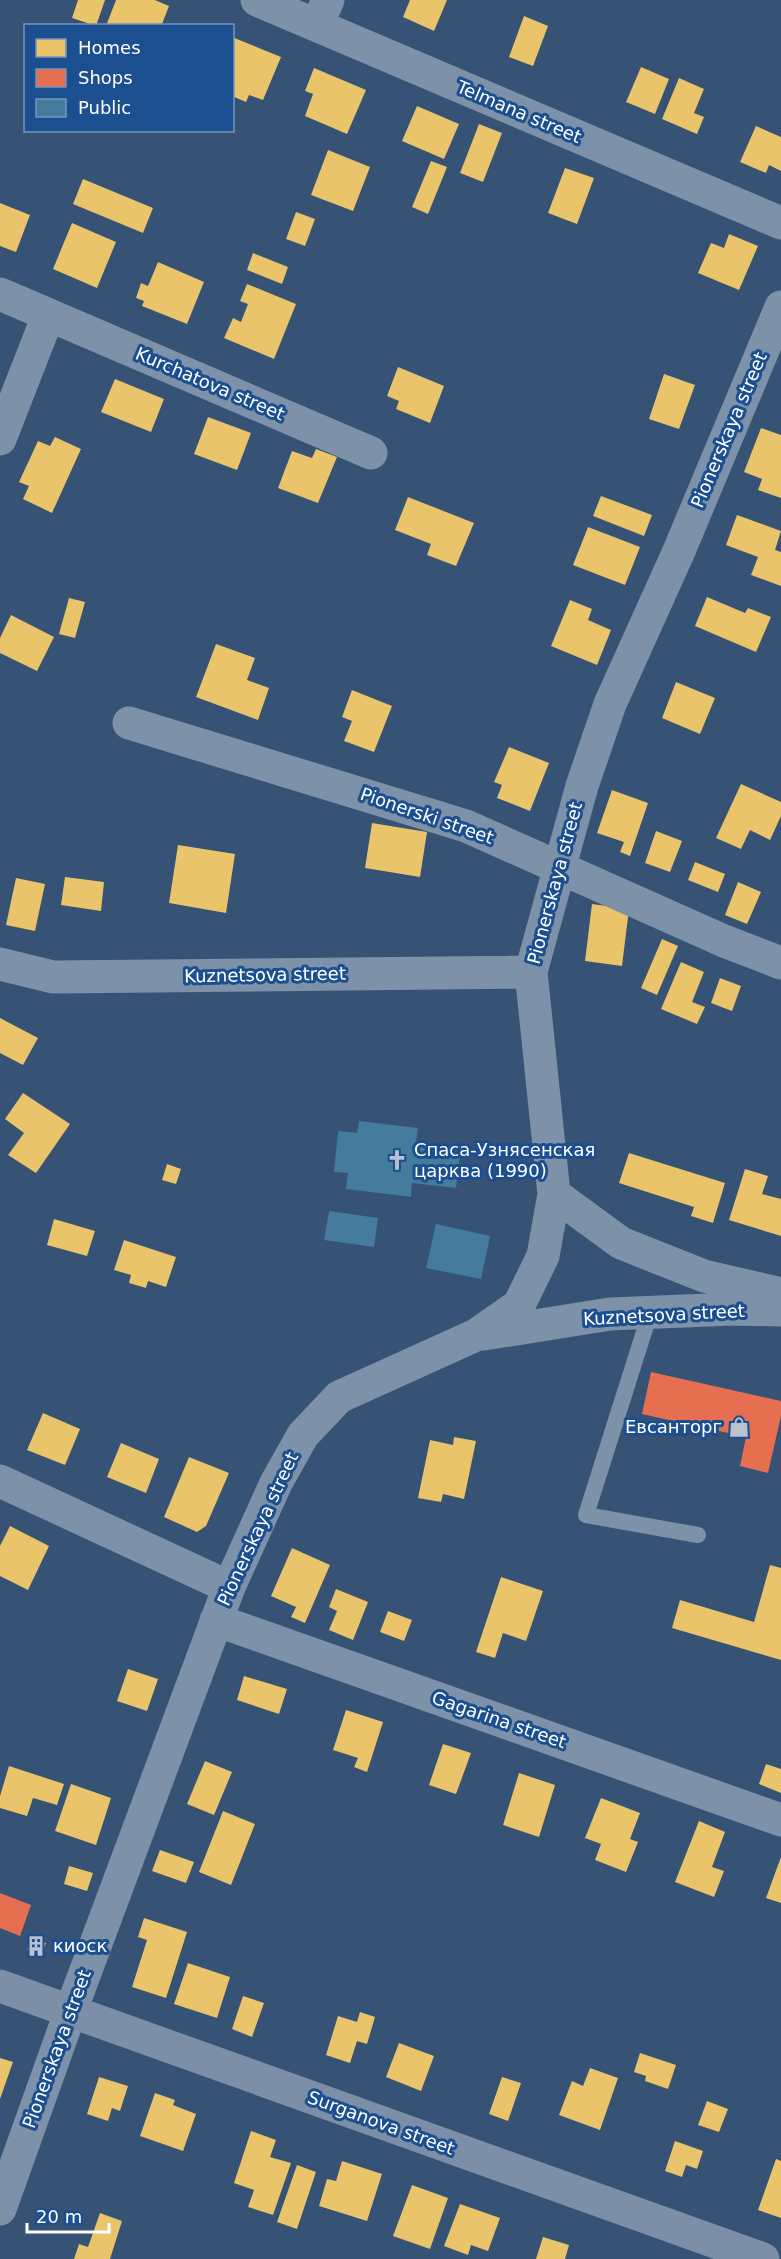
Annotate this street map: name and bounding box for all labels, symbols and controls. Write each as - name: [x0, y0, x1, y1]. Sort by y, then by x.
- legend: [24, 24, 234, 132]
- text: Homes: [78, 37, 141, 58]
- text: Shops: [78, 67, 133, 88]
- street label: Telmana street: [453, 75, 585, 147]
- text: Public: [78, 97, 131, 118]
- street label: Kurchatova street: [133, 343, 288, 424]
- street label: Pionerskaya street: [686, 349, 771, 511]
- street label: Pionerski street: [358, 783, 497, 848]
- street label: Pionerskaya street: [523, 800, 586, 966]
- street label: Kuznetsova street: [184, 963, 346, 986]
- place label: Спаса-Узнясенская царква (1990): [414, 1139, 595, 1181]
- church icon: Спаса-Узнясенская царква (1990): [385, 1148, 409, 1172]
- street label: Kuznetsova street: [583, 1300, 745, 1329]
- shop icon: Евсанторг: [727, 1415, 751, 1439]
- place label: Евсанторг: [625, 1416, 722, 1437]
- street label: Pionerskaya street: [213, 1449, 302, 1609]
- street label: Gagarina street: [429, 1687, 569, 1752]
- building icon: киоск: [24, 1934, 48, 1958]
- place label: киоск: [53, 1935, 107, 1956]
- street label: Pionerskaya street: [18, 1967, 95, 2131]
- street label: Surganova street: [305, 2086, 458, 2159]
- scale bar: [27, 2196, 110, 2234]
- text: 20 m: [36, 2206, 82, 2227]

